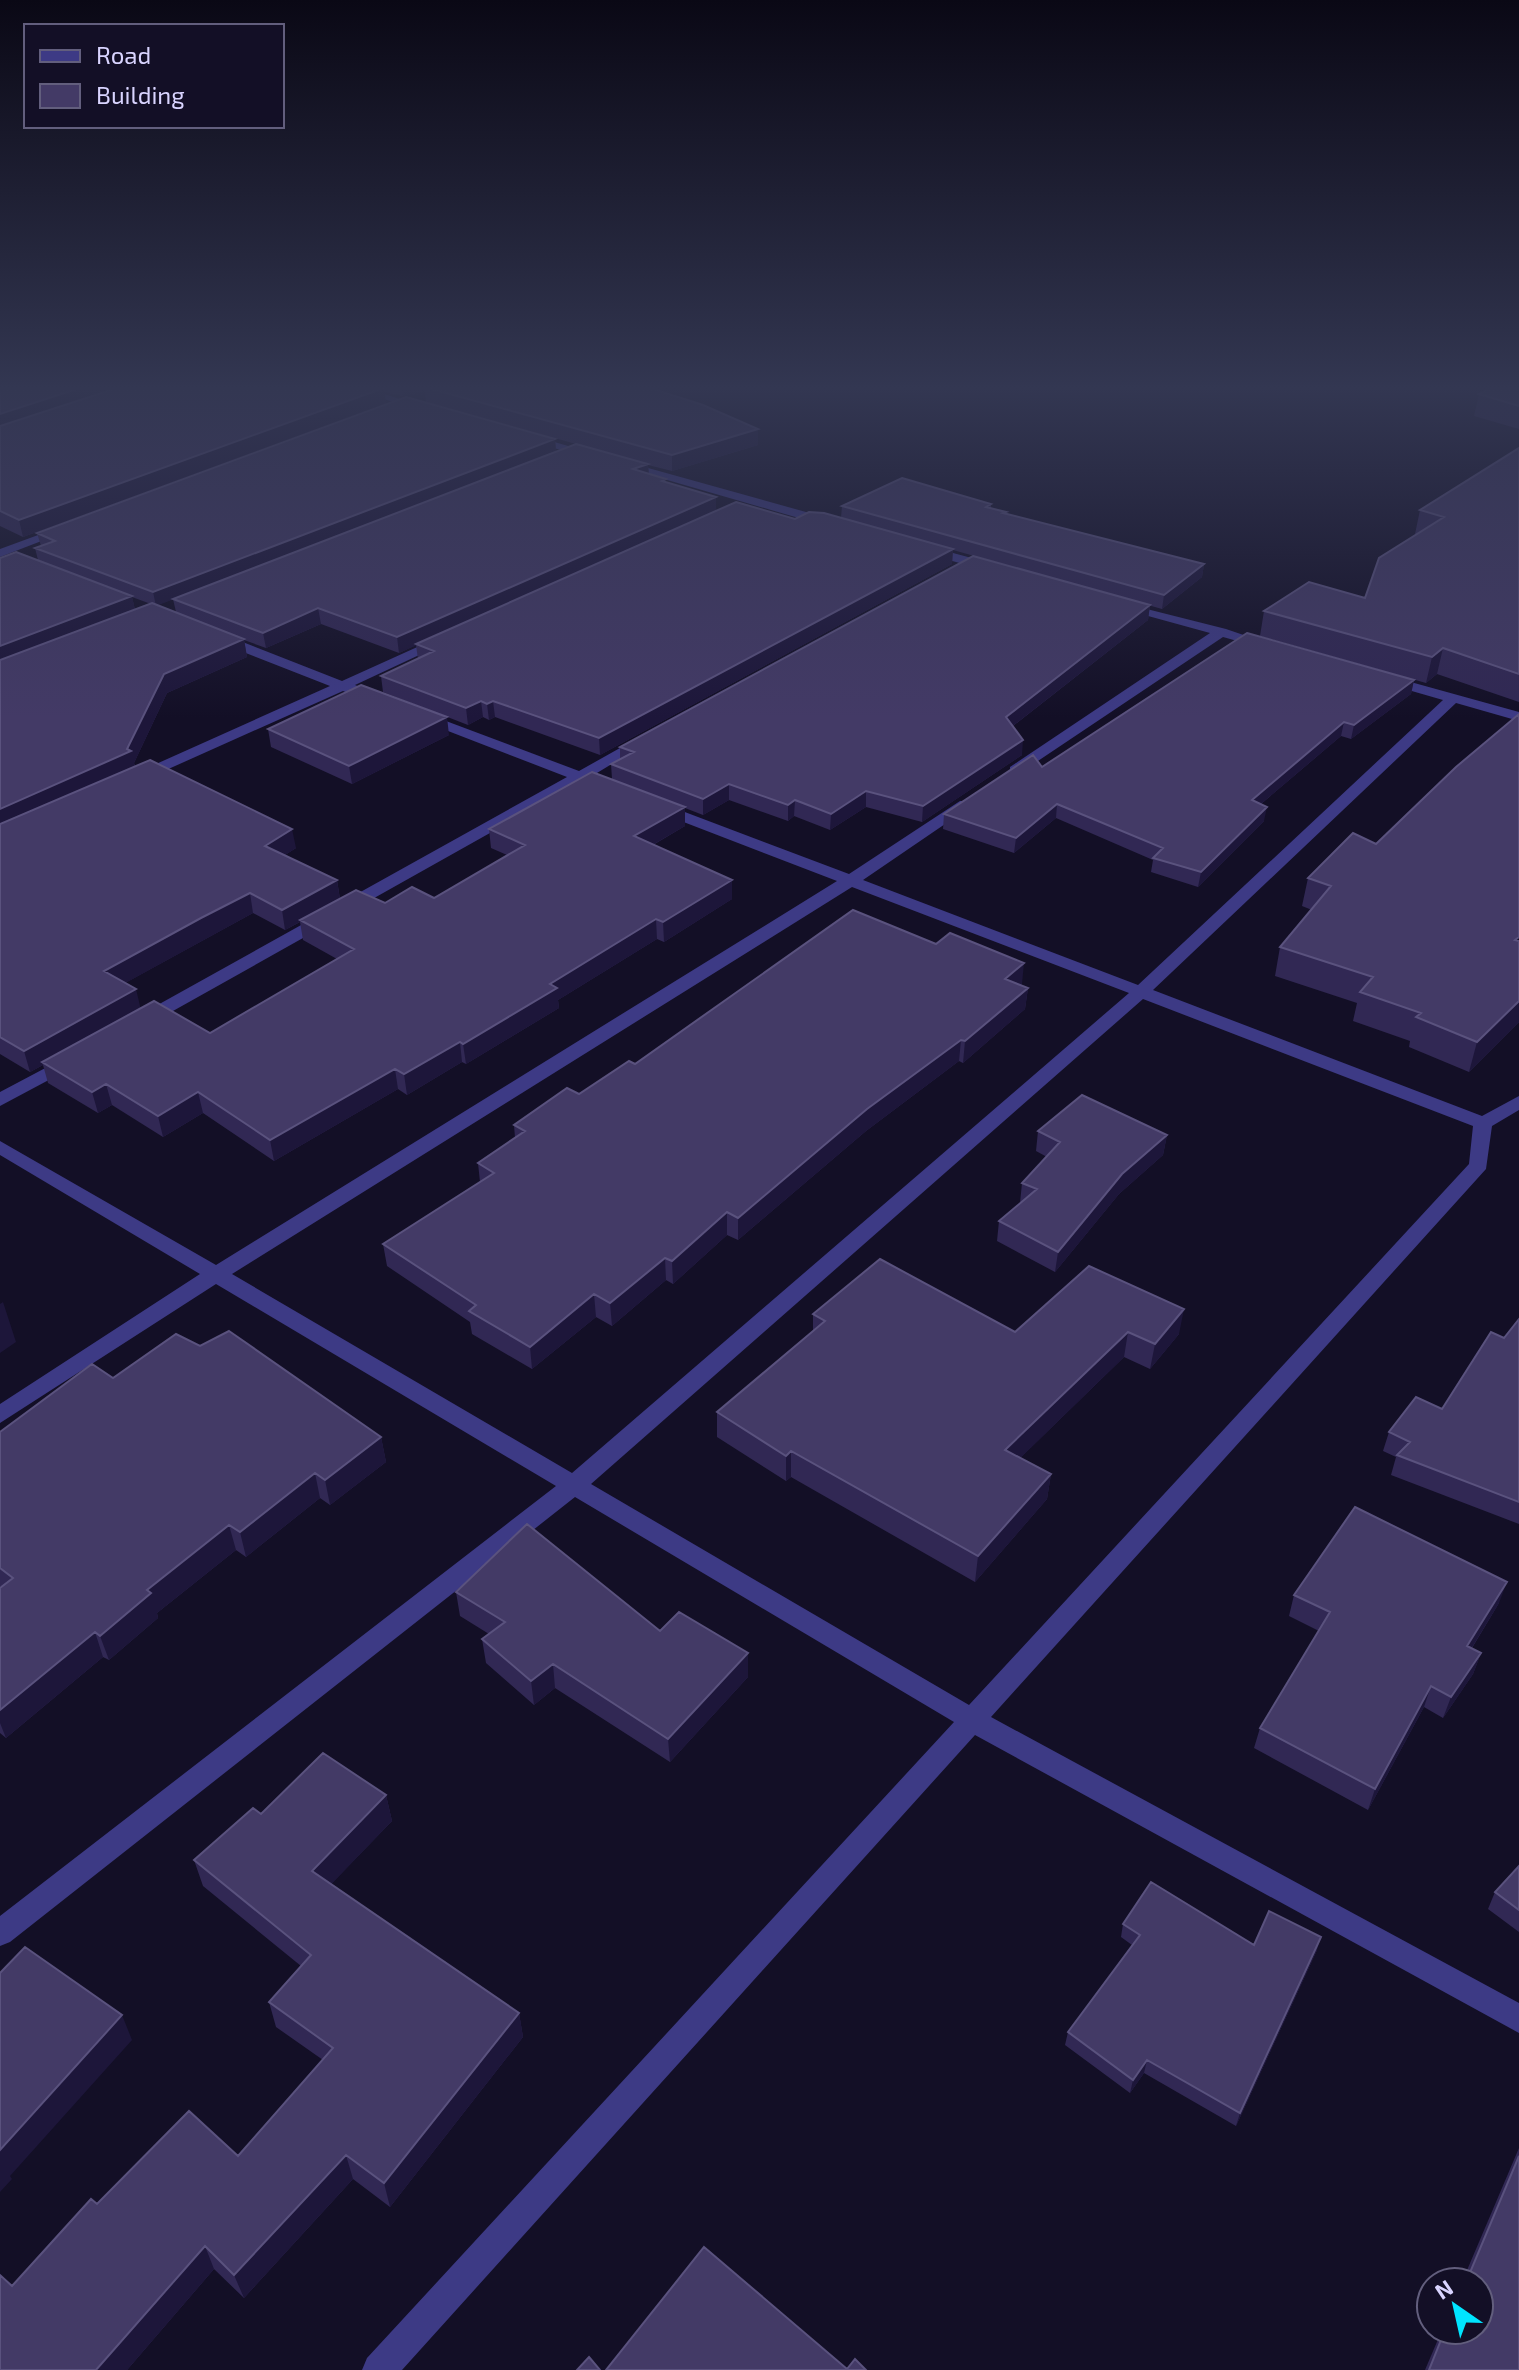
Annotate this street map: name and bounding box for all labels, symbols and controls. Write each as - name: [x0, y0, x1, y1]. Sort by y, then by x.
- legend: [24, 24, 284, 128]
- text: Road: [96, 40, 151, 69]
- text: Building: [96, 80, 185, 109]
- north arrow: [1415, 2266, 1495, 2346]
- text: N: [1429, 2273, 1457, 2304]

